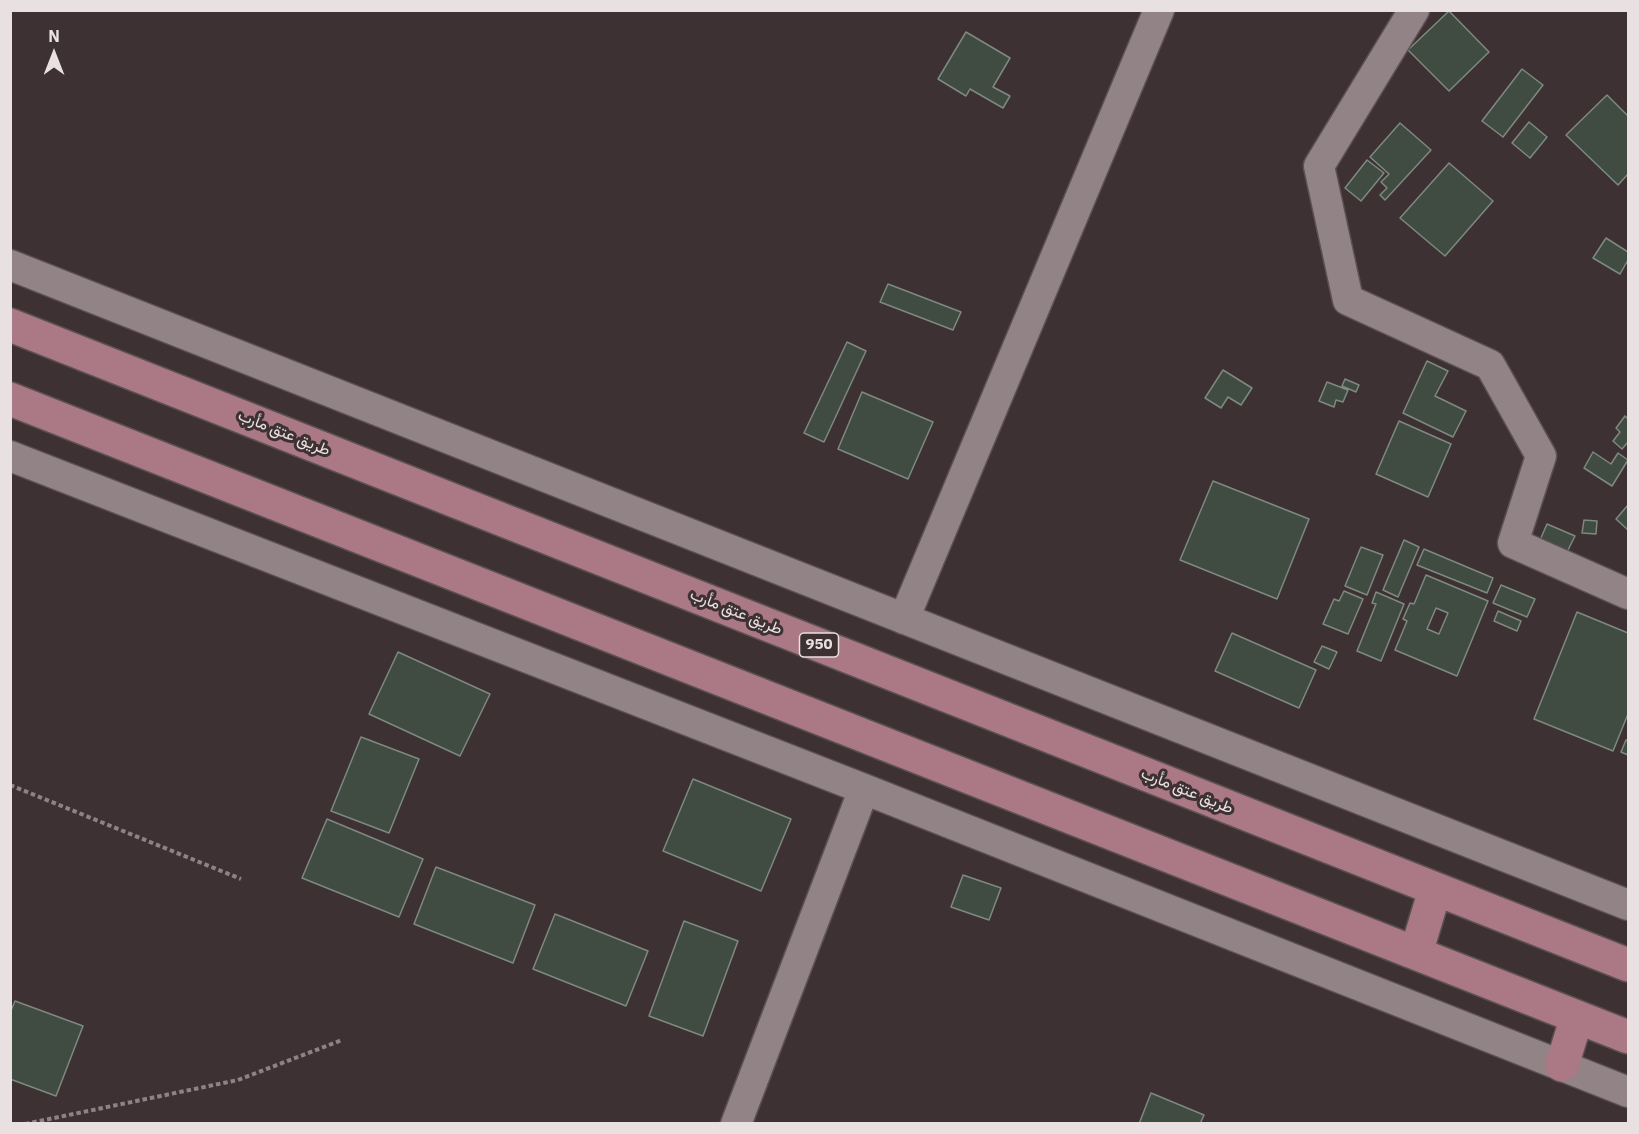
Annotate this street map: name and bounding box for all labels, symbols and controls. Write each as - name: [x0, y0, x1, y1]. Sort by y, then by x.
- north arrow: [24, 24, 84, 84]
- text: N: [48, 26, 60, 46]
- street label: طريق عتق مأرب: [235, 406, 333, 460]
- street label: طريق عتق مأرب: [687, 585, 785, 639]
- road number: 950: [800, 633, 838, 657]
- street label: طريق عتق مأرب: [1138, 764, 1236, 818]

